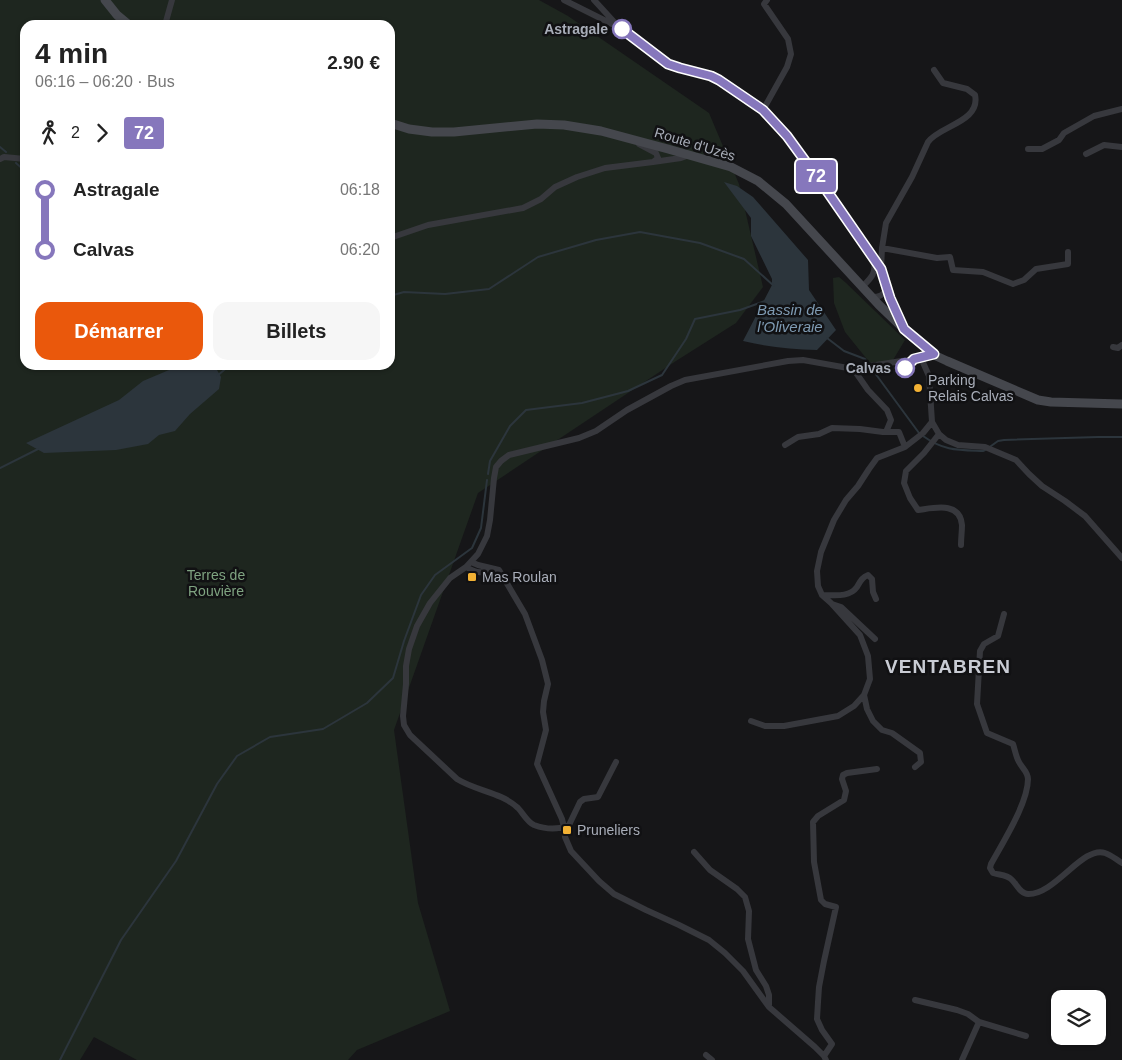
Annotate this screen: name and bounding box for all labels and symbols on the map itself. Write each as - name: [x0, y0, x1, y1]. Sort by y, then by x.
- marker: Astragale: [612, 19, 632, 39]
- place label: Astragale: [544, 21, 608, 37]
- street label: Route d'Uzès: [653, 124, 737, 164]
- line badge: 72: [794, 160, 838, 192]
- water label: Bassin de l'Oliveraie: [757, 301, 823, 335]
- marker: Calvas: [895, 358, 915, 378]
- place label: Calvas: [846, 360, 891, 376]
- place label: Parking Relais Calvas: [928, 372, 1014, 404]
- marker: Parking Relais Calvas: [912, 382, 924, 394]
- park label: Terres de Rouvière: [187, 567, 245, 599]
- place label: Mas Roulan: [482, 569, 557, 585]
- marker: Mas Roulan: [466, 571, 478, 583]
- district label: VENTABREN: [885, 656, 1011, 677]
- place label: Pruneliers: [577, 822, 640, 838]
- marker: Pruneliers: [561, 824, 573, 836]

